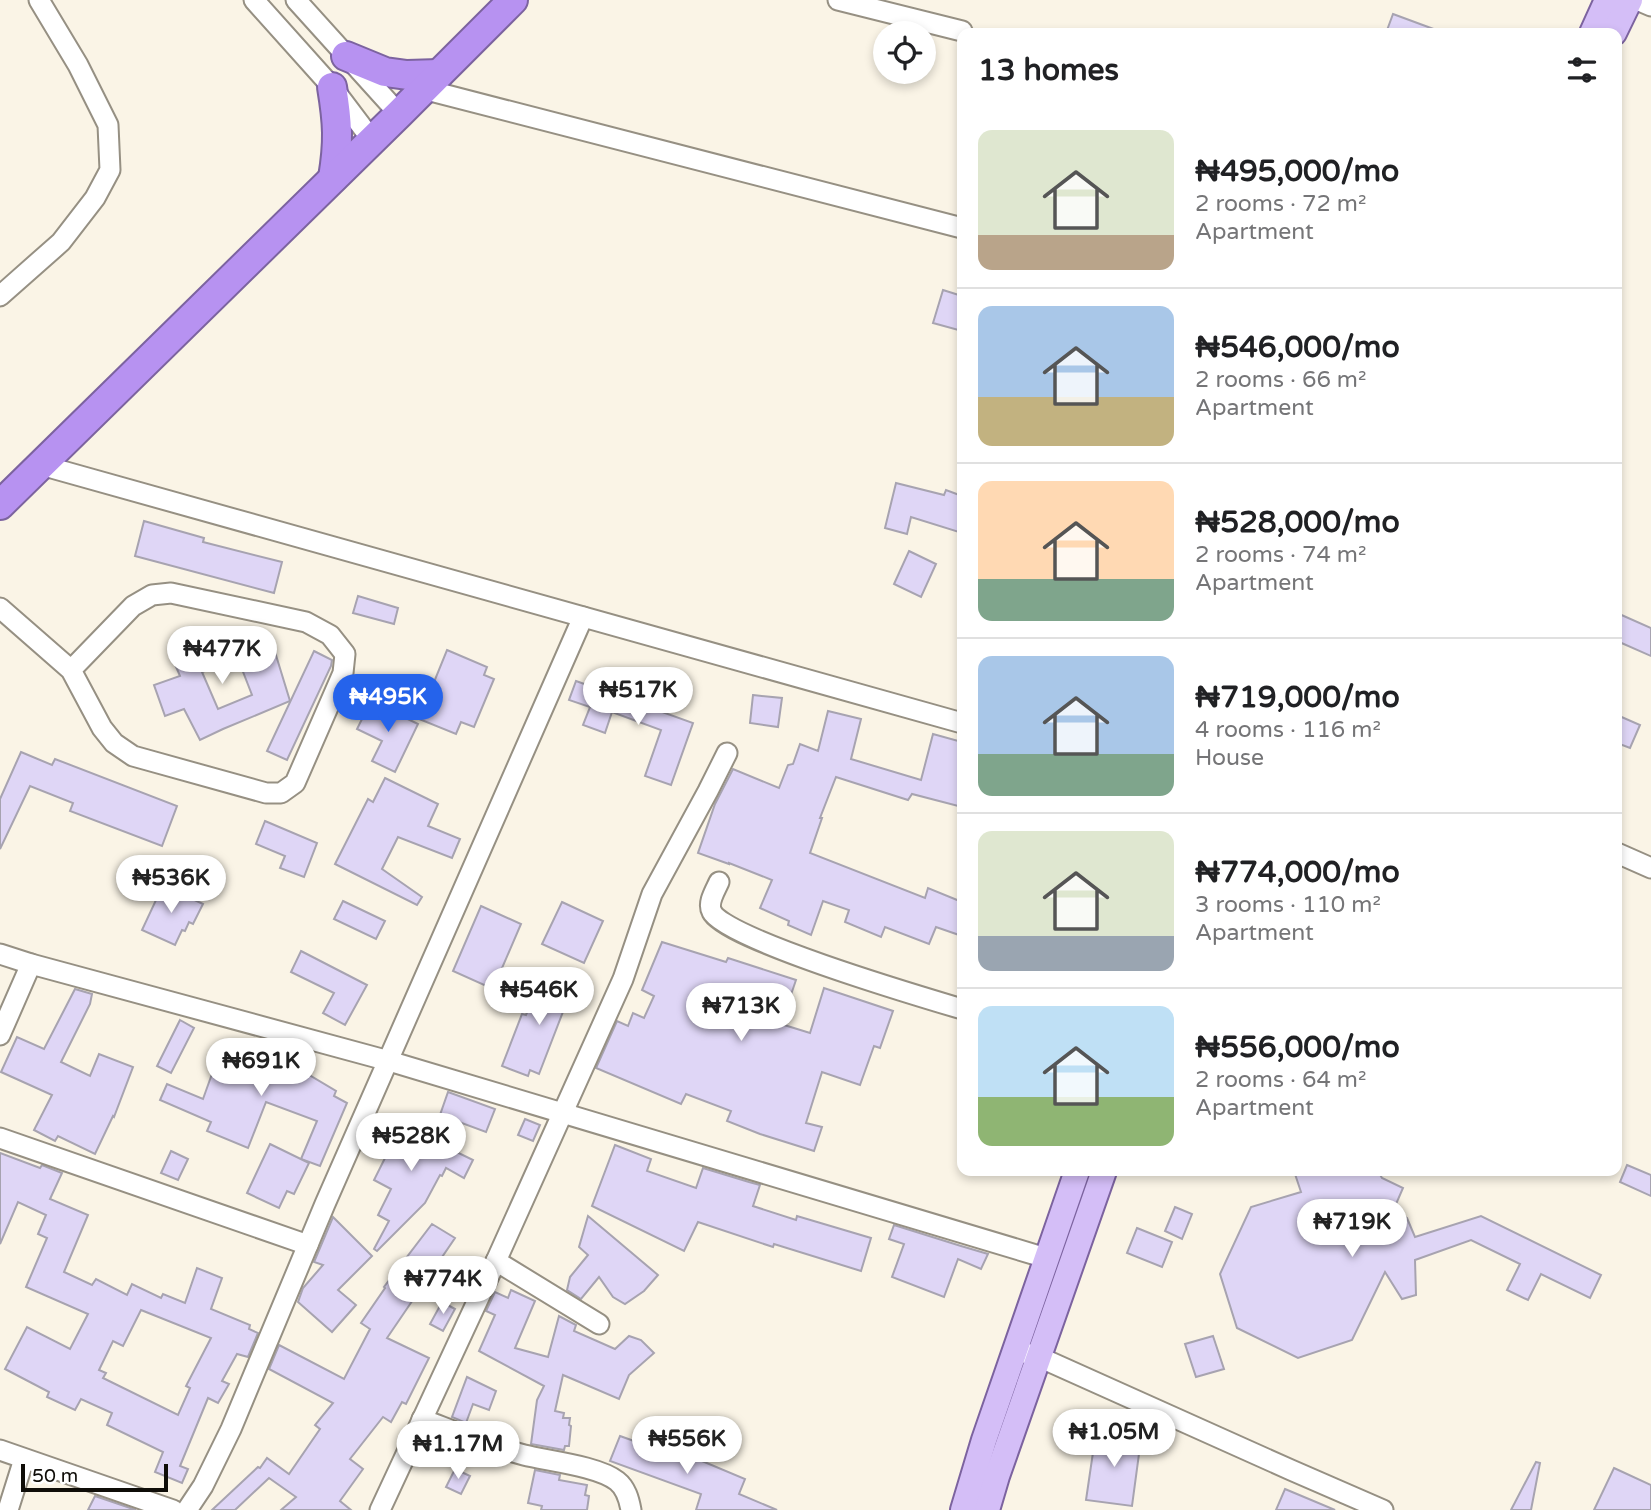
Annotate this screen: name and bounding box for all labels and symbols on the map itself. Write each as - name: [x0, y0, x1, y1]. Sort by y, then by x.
- pin: ₦477K: [173, 626, 271, 686]
- pin: ₦517K: [589, 668, 687, 727]
- pin: ₦495K: [339, 674, 437, 734]
- pin: ₦536K: [122, 856, 220, 915]
- pin: ₦546K: [490, 968, 588, 1027]
- pin: ₦713K: [692, 984, 790, 1043]
- pin: ₦691K: [212, 1038, 310, 1098]
- pin: ₦528K: [362, 1114, 460, 1173]
- pin: ₦719K: [1303, 1200, 1401, 1259]
- pin: ₦774K: [394, 1256, 492, 1316]
- pin: ₦1.05M: [1057, 1410, 1171, 1469]
- pin: ₦556K: [638, 1416, 736, 1476]
- pin: ₦1.17M: [401, 1422, 515, 1481]
- scale bar: [21, 1461, 168, 1493]

